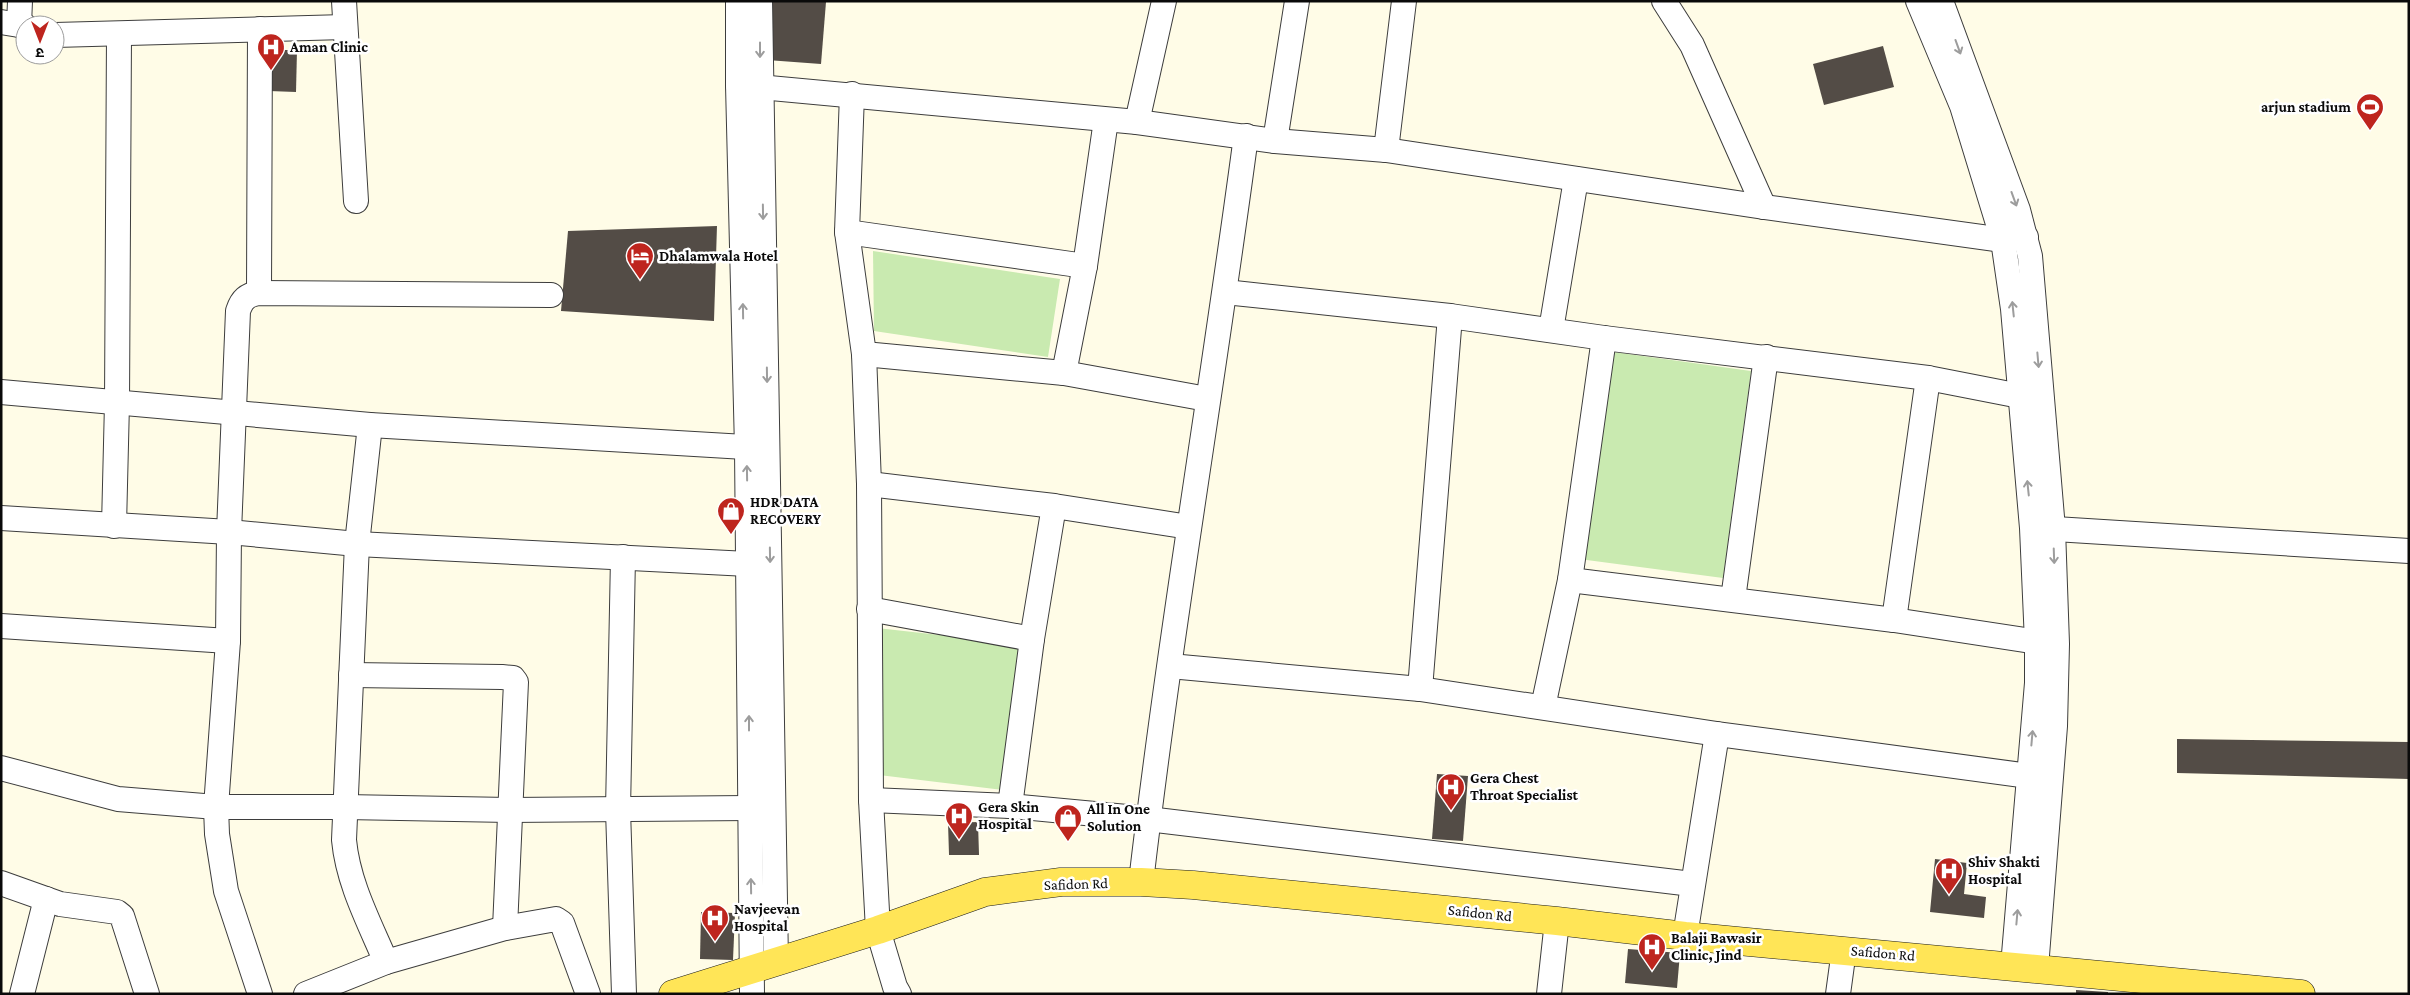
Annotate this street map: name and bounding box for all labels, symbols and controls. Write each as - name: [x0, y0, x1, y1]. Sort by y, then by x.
- north arrow: [15, 15, 65, 65]
- hospital icon: Aman Clinic: [256, 32, 286, 71]
- place label: Aman Clinic: [289, 39, 368, 55]
- one-way arrow: [1954, 39, 1963, 54]
- one-way arrow: [755, 42, 765, 58]
- text: उ: [35, 45, 44, 61]
- sports icon: arjun stadium: [2355, 92, 2385, 131]
- place label: arjun stadium: [2261, 99, 2351, 116]
- one-way arrow: [2010, 191, 2019, 207]
- one-way arrow: [758, 204, 768, 220]
- hotel icon: Dhalamwala Hotel: [625, 241, 655, 280]
- place label: Dhalamwala Hotel: [659, 248, 778, 264]
- one-way arrow: [2008, 301, 2018, 317]
- one-way arrow: [739, 303, 748, 319]
- one-way arrow: [2033, 351, 2043, 367]
- one-way arrow: [762, 366, 772, 383]
- one-way arrow: [742, 465, 752, 482]
- one-way arrow: [2023, 481, 2033, 497]
- place label: HDR DATA RECOVERY: [750, 494, 822, 527]
- shop icon: HDR DATA RECOVERY: [716, 496, 746, 535]
- one-way arrow: [765, 546, 775, 563]
- one-way arrow: [2049, 548, 2059, 564]
- one-way arrow: [744, 715, 754, 732]
- one-way arrow: [2027, 730, 2037, 746]
- place label: Gera Chest Throat Specialist: [1470, 770, 1579, 803]
- hospital icon: Gera Chest Throat Specialist: [1436, 772, 1466, 811]
- place label: Gera Skin Hospital: [978, 799, 1040, 832]
- hospital icon: Gera Skin Hospital: [944, 801, 974, 840]
- place label: All In One Solution: [1086, 801, 1150, 834]
- shop icon: All In One Solution: [1053, 803, 1083, 842]
- place label: Shiv Shakti Hospital: [1968, 854, 2041, 887]
- hospital icon: Shiv Shakti Hospital: [1934, 856, 1964, 895]
- street label: Safidon Rd: [1044, 875, 1108, 893]
- one-way arrow: [746, 878, 756, 894]
- place label: Navjeevan Hospital: [734, 901, 800, 934]
- street label: Safidon Rd: [1447, 902, 1513, 924]
- hospital icon: Navjeevan Hospital: [700, 903, 730, 942]
- one-way arrow: [2012, 910, 2022, 926]
- place label: Balaji Bawasir Clinic, Jind: [1671, 930, 1762, 963]
- hospital icon: Balaji Bawasir Clinic, Jind: [1637, 932, 1667, 971]
- street label: Safidon Rd: [1850, 942, 1916, 964]

